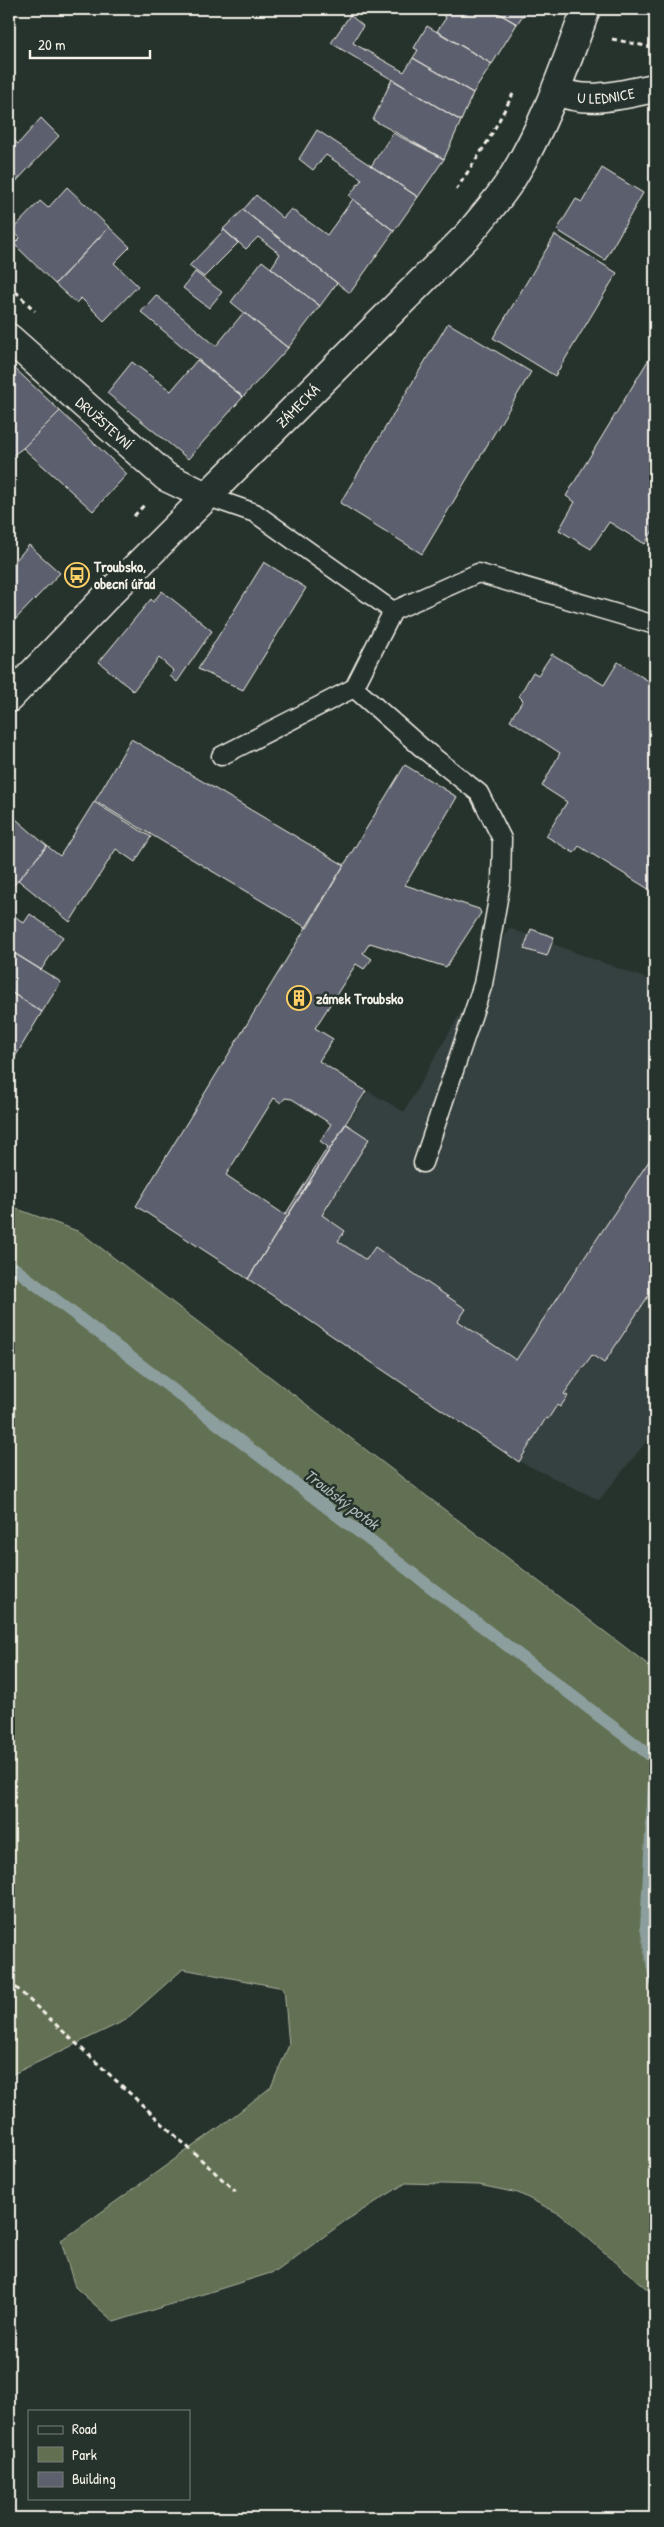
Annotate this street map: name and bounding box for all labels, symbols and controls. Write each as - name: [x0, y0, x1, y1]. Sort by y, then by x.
- scale bar: [30, 28, 150, 60]
- text: 20 m: [38, 34, 65, 55]
- street label: U LEDNICE: [576, 82, 637, 108]
- street label: ZÁMECKÁ: [271, 378, 325, 432]
- street label: DRUŽSTEVNÍ: [72, 392, 138, 454]
- place label: Troubsko, obecní úřad: [93, 556, 155, 594]
- bus stop icon: Troubsko, obecní úřad: [64, 562, 90, 588]
- building icon: zámek Troubsko: [286, 985, 312, 1011]
- place label: zámek Troubsko: [316, 988, 403, 1009]
- water label: Troubský potok: [300, 1464, 385, 1535]
- legend: [28, 2410, 190, 2500]
- text: Road: [72, 2418, 97, 2439]
- text: Park: [72, 2444, 97, 2465]
- text: Building: [72, 2468, 116, 2489]

